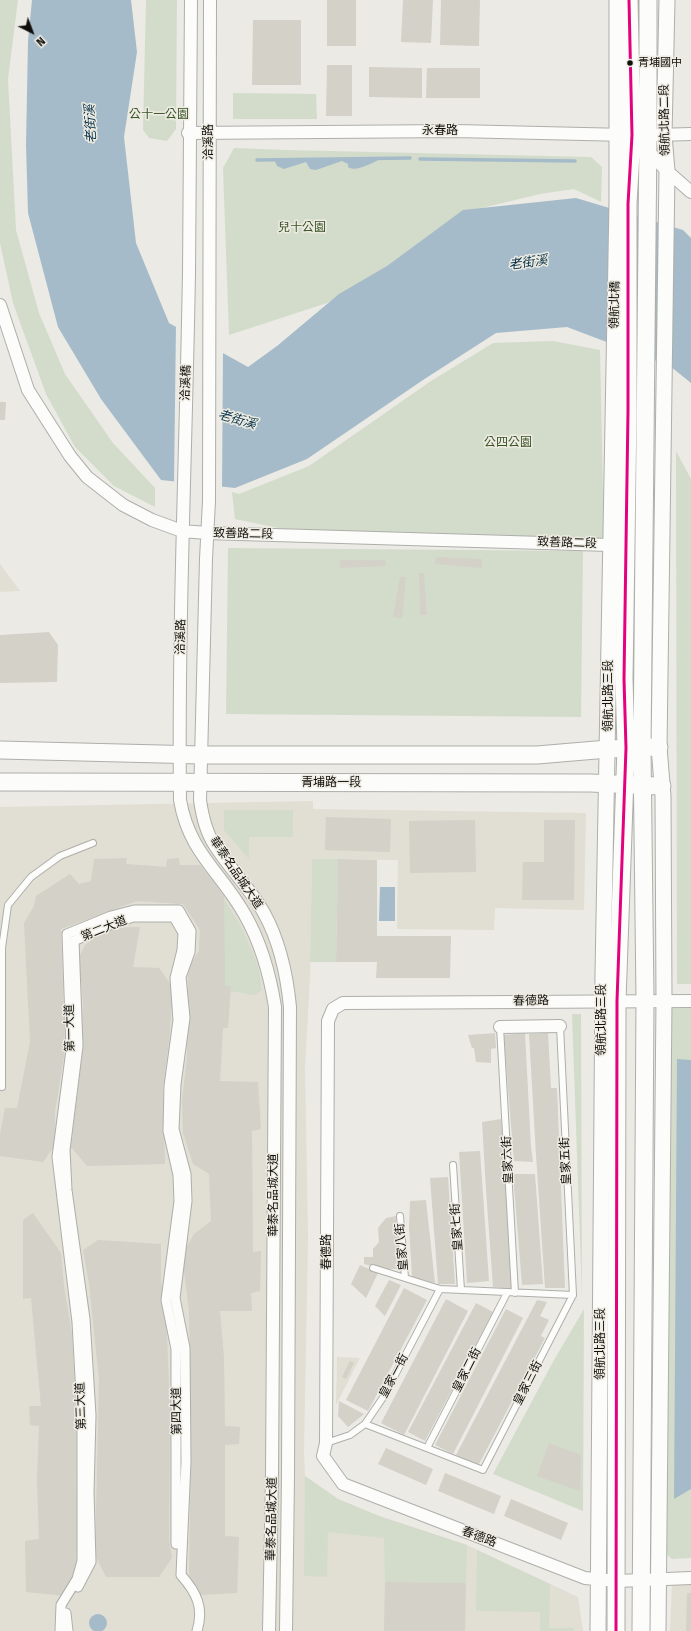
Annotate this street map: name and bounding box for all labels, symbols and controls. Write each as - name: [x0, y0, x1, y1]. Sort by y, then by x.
- north arrow: [12, 12, 52, 52]
- text: N: [33, 34, 47, 49]
- place label: 青埔國中: [638, 56, 682, 70]
- marker: 青埔國中: [625, 58, 635, 68]
- street label: 領航北路二段: [657, 84, 673, 156]
- water label: 老街溪: [82, 104, 100, 144]
- park label: 公十一公園: [129, 108, 189, 122]
- street label: 洽溪路: [202, 124, 216, 160]
- street label: 永春路: [422, 124, 458, 138]
- park label: 兒十公園: [278, 221, 326, 235]
- water label: 老街溪: [508, 253, 548, 273]
- street label: 領航北橋: [607, 281, 623, 329]
- street label: 洽溪橋: [178, 365, 194, 401]
- water label: 老街溪: [216, 407, 258, 433]
- park label: 公四公園: [484, 436, 532, 450]
- street label: 致善路二段: [213, 526, 273, 542]
- street label: 致善路二段: [537, 535, 597, 551]
- street label: 洽溪路: [173, 619, 189, 655]
- street label: 領航北路三段: [602, 660, 616, 732]
- street label: 青埔路一段: [301, 776, 361, 790]
- street label: 華泰名品城大道: [207, 834, 265, 912]
- street label: 第二大道: [79, 913, 129, 945]
- street label: 領航北路三段: [595, 984, 609, 1056]
- street label: 春德路: [513, 993, 549, 1009]
- street label: 第一大道: [62, 1004, 78, 1052]
- street label: 皇家六街: [500, 1136, 516, 1184]
- street label: 皇家五街: [558, 1137, 574, 1185]
- street label: 華泰名品城大道: [267, 1153, 281, 1237]
- street label: 皇家七街: [448, 1203, 466, 1251]
- street label: 皇家八街: [393, 1222, 411, 1272]
- street label: 春德路: [320, 1234, 334, 1270]
- street label: 領航北路三段: [594, 1308, 608, 1380]
- street label: 皇家二街: [450, 1345, 484, 1395]
- street label: 皇家一街: [376, 1351, 412, 1401]
- street label: 皇家三街: [511, 1358, 545, 1408]
- street label: 第三大道: [73, 1382, 89, 1430]
- street label: 第四大道: [169, 1387, 185, 1435]
- street label: 華泰名品城大道: [264, 1477, 280, 1561]
- street label: 春德路: [460, 1524, 498, 1550]

